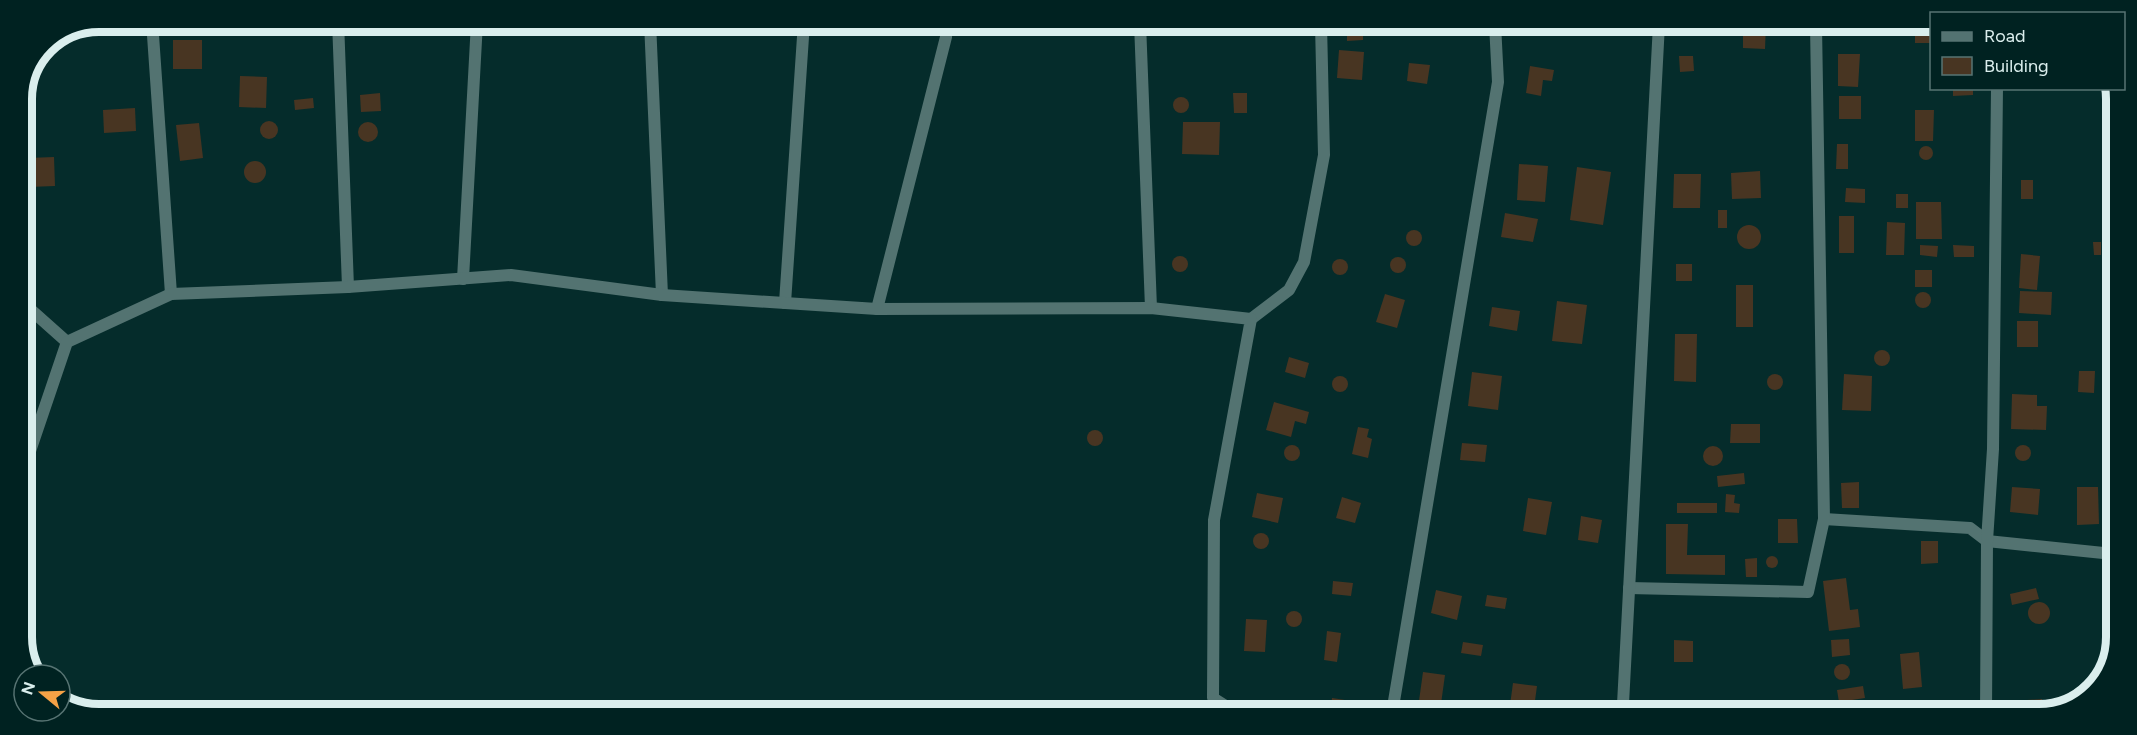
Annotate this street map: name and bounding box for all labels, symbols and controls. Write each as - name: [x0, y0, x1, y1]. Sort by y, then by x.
- legend: [1930, 12, 2125, 90]
- text: Road: [1984, 25, 2025, 47]
- text: Building: [1984, 55, 2049, 77]
- north arrow: [12, 663, 72, 723]
- text: N: [17, 679, 39, 697]

